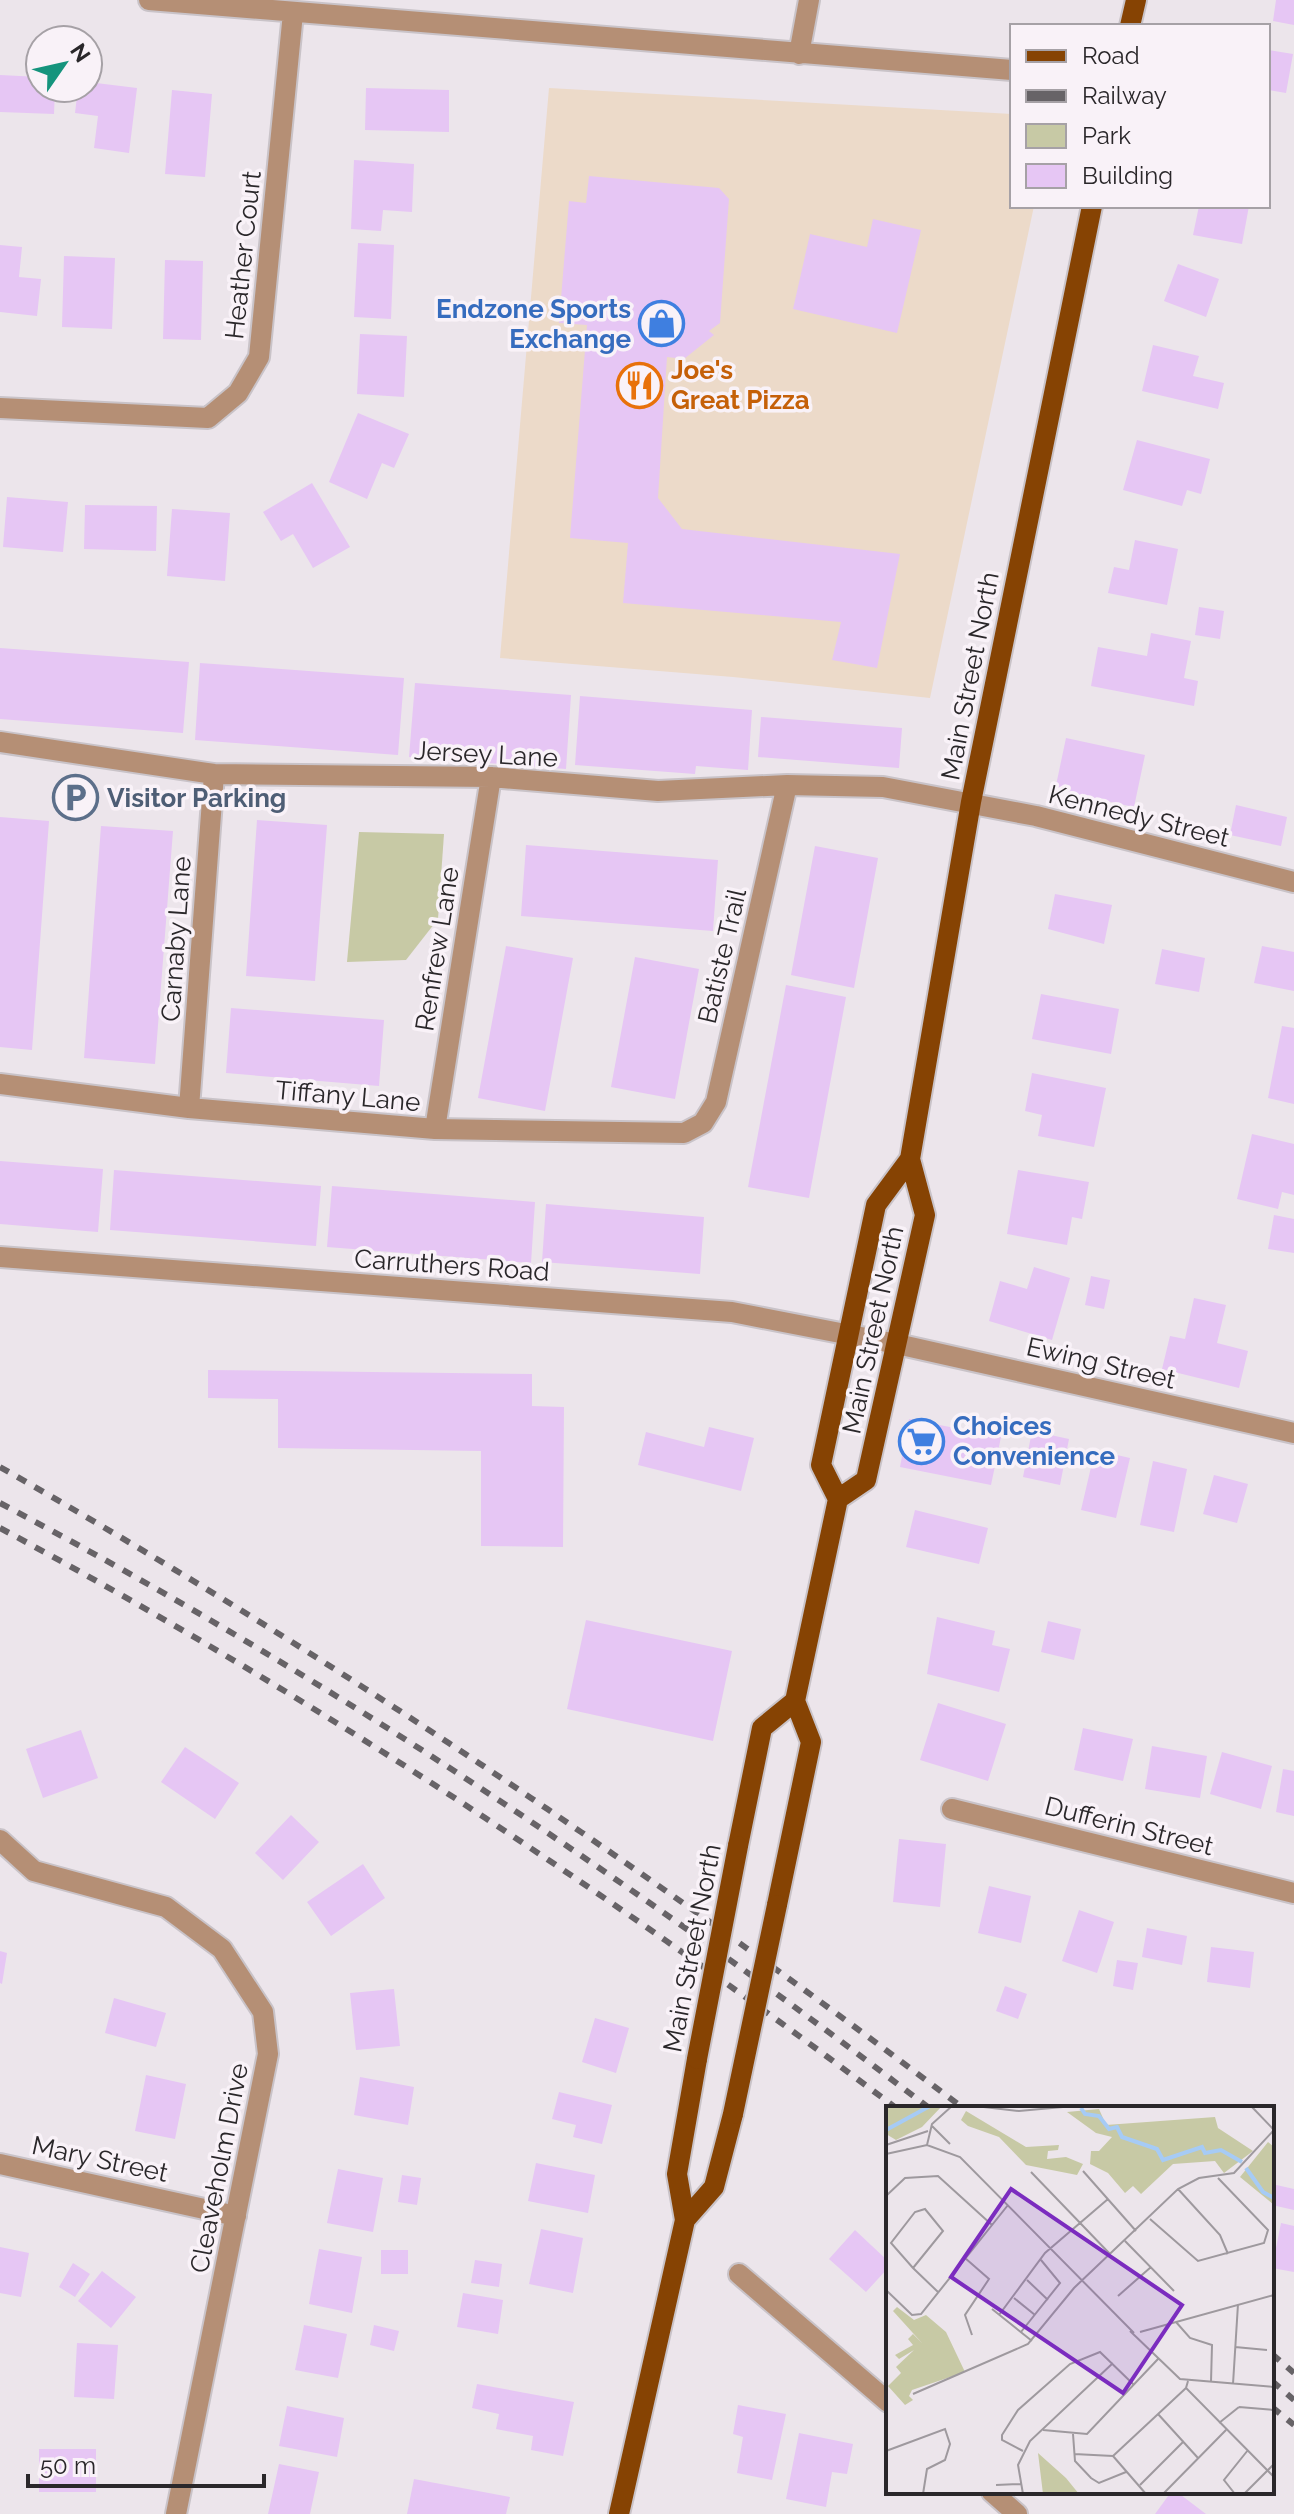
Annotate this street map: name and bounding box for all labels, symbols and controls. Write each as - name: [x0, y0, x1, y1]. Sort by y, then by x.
- north arrow: [24, 24, 104, 104]
- legend: [1010, 24, 1270, 208]
- text: N: [65, 39, 96, 67]
- text: Road: [1082, 41, 1140, 70]
- text: Railway: [1082, 81, 1167, 110]
- text: Park: [1082, 121, 1131, 150]
- text: Building: [1082, 161, 1173, 190]
- street label: Heather Court: [219, 169, 267, 341]
- place label: Endzone Sports Exchange: [436, 294, 631, 354]
- shop icon: Endzone Sports Exchange: [638, 300, 686, 348]
- place label: Joe's Great Pizza: [671, 355, 810, 415]
- restaurant icon: Joe's Great Pizza: [616, 361, 664, 409]
- street label: Main Street North: [935, 569, 1005, 783]
- street label: Jersey Lane: [413, 735, 559, 773]
- parking icon: Visitor Parking: [52, 774, 100, 822]
- street label: Kennedy Street: [1046, 779, 1233, 853]
- place label: Visitor Parking: [107, 783, 286, 813]
- street label: Carnaby Lane: [155, 855, 197, 1023]
- street label: Renfrew Lane: [409, 865, 465, 1033]
- street label: Batiste Trail: [692, 885, 752, 1026]
- street label: Tiffany Lane: [274, 1075, 422, 1117]
- street label: Main Street North: [836, 1224, 910, 1436]
- street label: Carruthers Road: [353, 1243, 551, 1287]
- street label: Ewing Street: [1024, 1331, 1179, 1395]
- place label: Choices Convenience: [953, 1411, 1116, 1471]
- supermarket icon: Choices Convenience: [898, 1417, 946, 1465]
- street label: Dufferin Street: [1042, 1791, 1217, 1862]
- street label: Main Street North: [657, 1841, 727, 2055]
- street label: Cleaveholm Drive: [184, 2061, 254, 2275]
- inset map: [886, 2106, 1274, 2494]
- street label: Mary Street: [29, 2130, 171, 2188]
- scale bar: [28, 2438, 264, 2488]
- text: 50 m: [40, 2451, 96, 2480]

